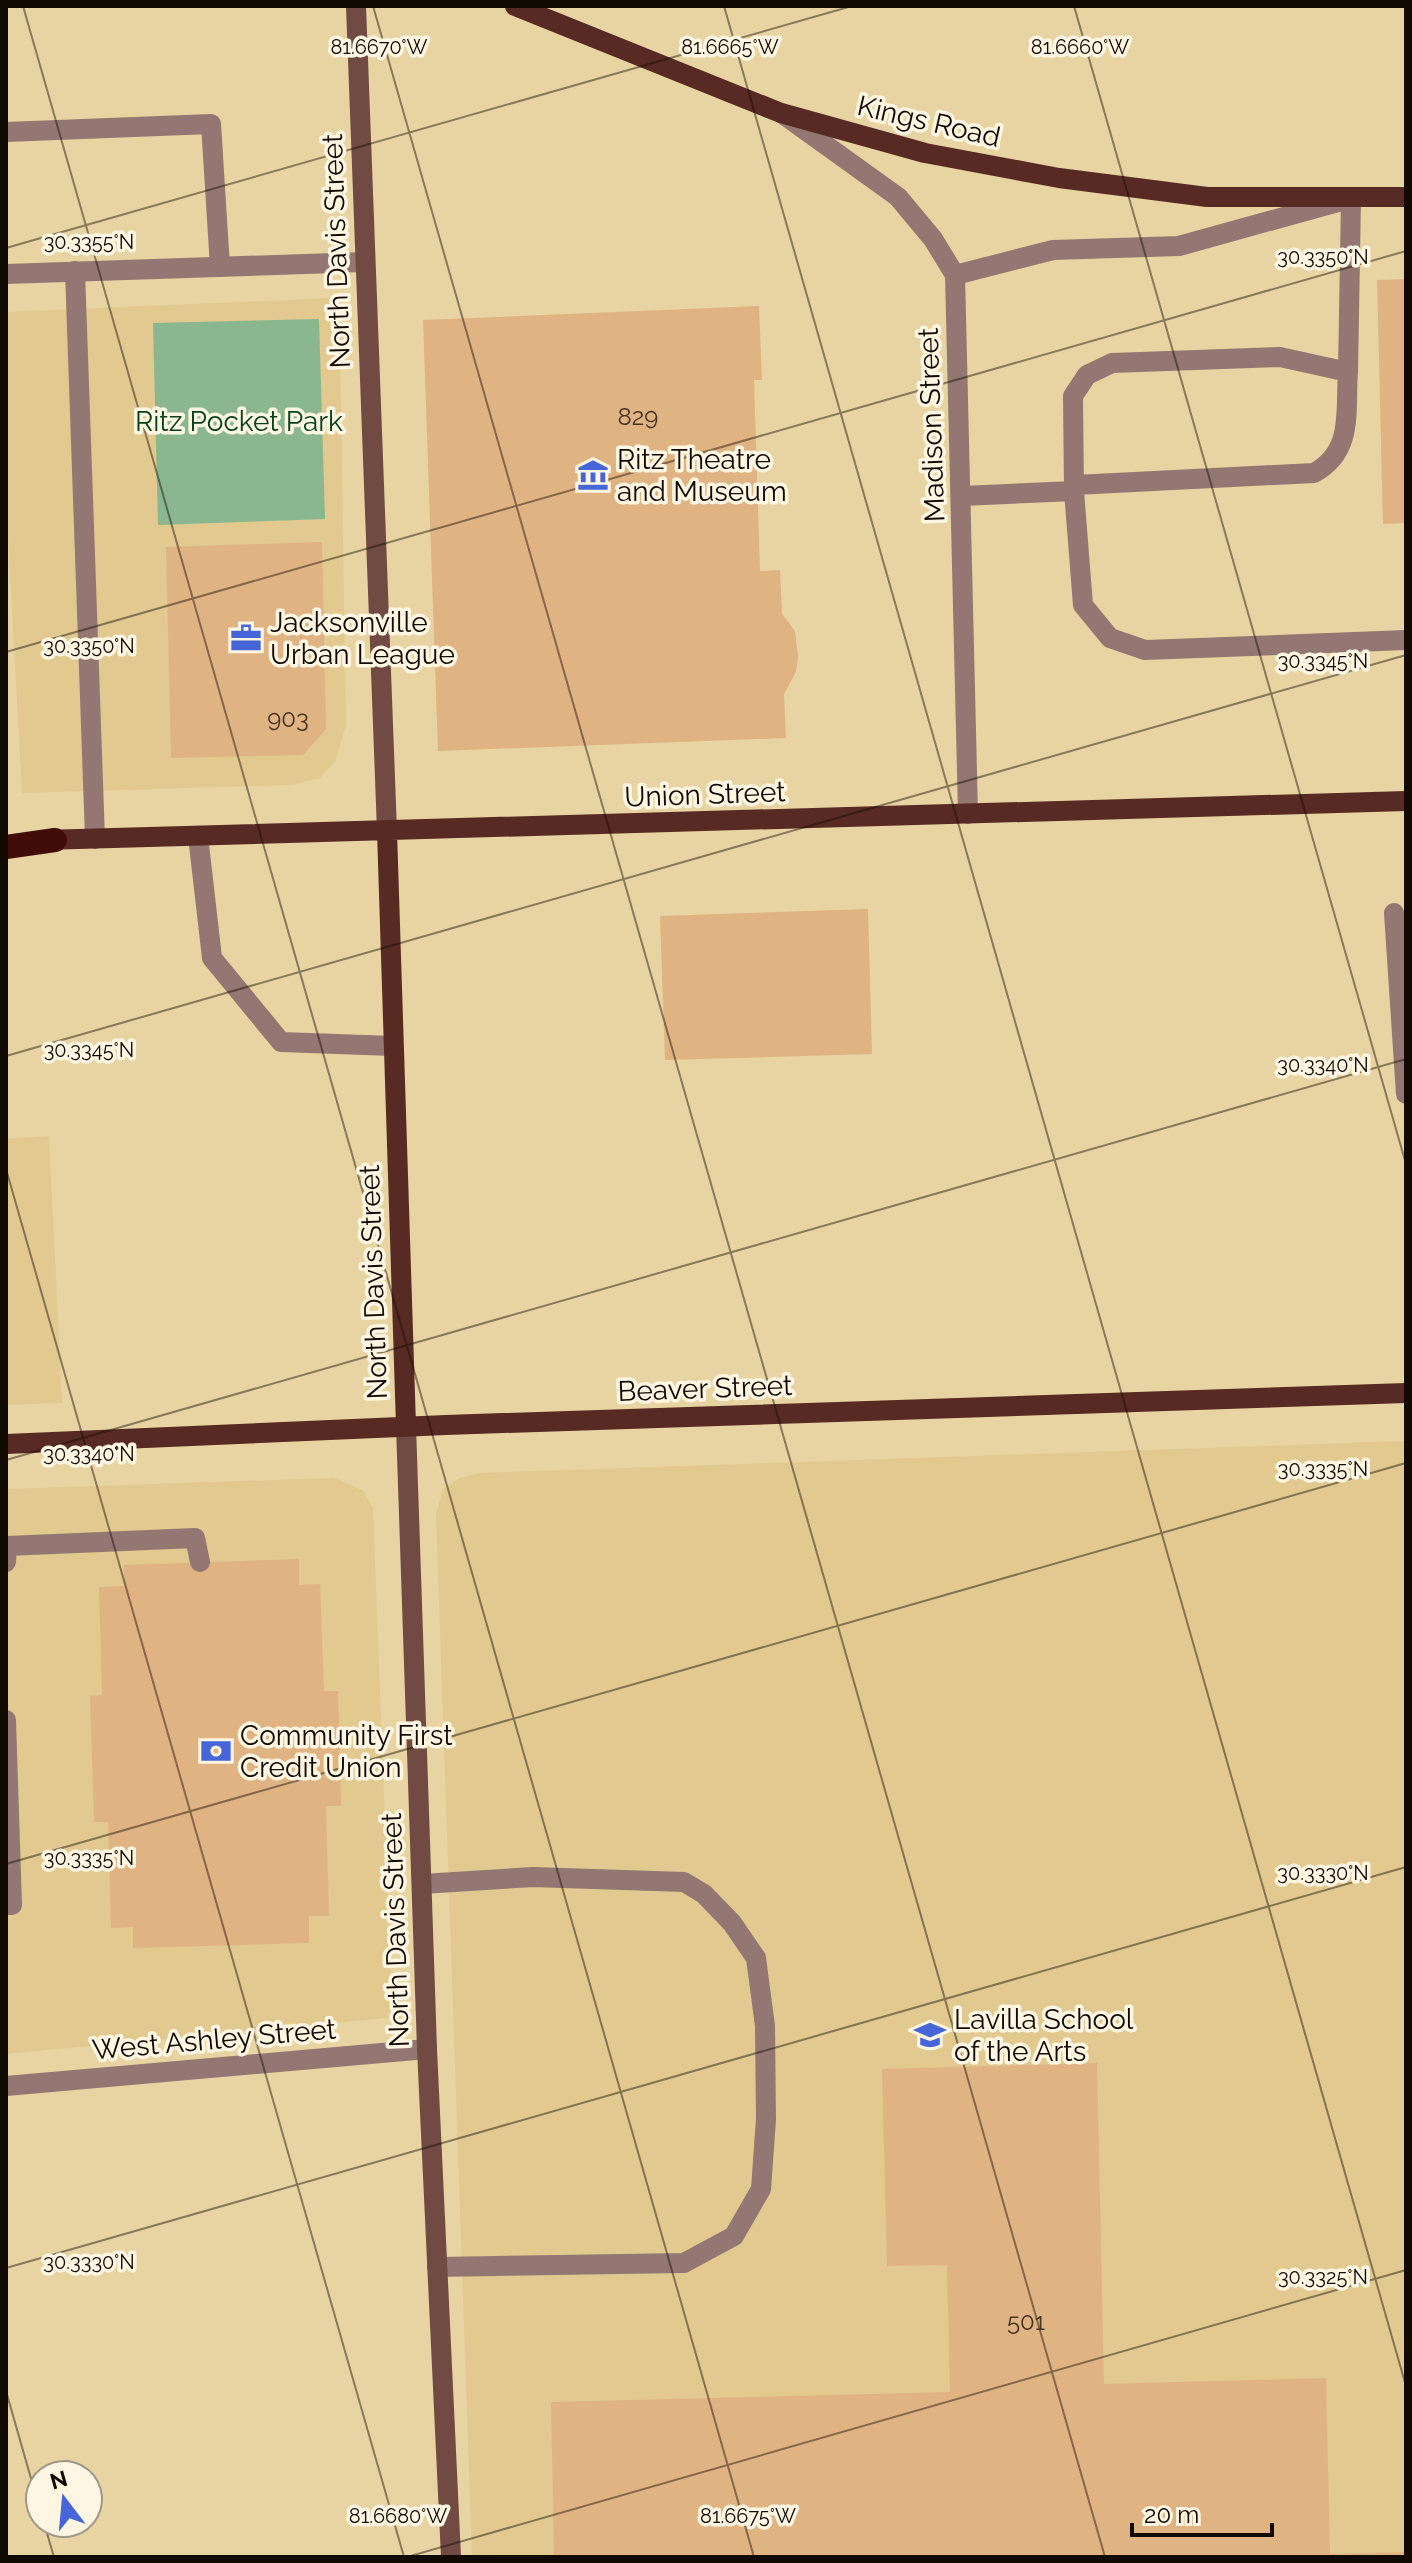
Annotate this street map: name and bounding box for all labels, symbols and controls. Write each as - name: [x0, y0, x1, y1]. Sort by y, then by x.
- text: 81.6670°W: [330, 35, 428, 59]
- text: 81.6665°W: [681, 35, 779, 59]
- text: 81.6660°W: [1031, 35, 1129, 59]
- street label: Kings Road: [854, 89, 1004, 154]
- street label: North Davis Street: [316, 132, 357, 369]
- text: 30.3355°N: [44, 230, 134, 254]
- text: 30.3350°N: [1277, 245, 1369, 269]
- street label: Madison Street: [912, 327, 951, 523]
- house number: 829: [618, 402, 658, 431]
- park label: Ritz Pocket Park: [135, 405, 343, 438]
- place label: Ritz Theatre and Museum: [617, 443, 787, 508]
- museum icon: Ritz Theatre and Museum: [576, 458, 610, 492]
- place label: Jacksonville Urban League: [270, 606, 455, 671]
- office icon: Jacksonville Urban League: [229, 621, 263, 655]
- text: 30.3350°N: [43, 634, 135, 658]
- text: 30.3345°N: [1278, 649, 1368, 673]
- house number: 903: [267, 704, 309, 733]
- street label: Union Street: [624, 775, 787, 814]
- text: 30.3345°N: [44, 1038, 134, 1062]
- text: 30.3340°N: [1277, 1053, 1369, 1077]
- street label: North Davis Street: [353, 1163, 394, 1400]
- street label: Beaver Street: [617, 1369, 793, 1408]
- text: 30.3340°N: [43, 1442, 135, 1466]
- text: 30.3335°N: [1278, 1457, 1368, 1481]
- place label: Community First Credit Union: [240, 1719, 453, 1784]
- bank icon: Community First Credit Union: [199, 1734, 233, 1768]
- street label: North Davis Street: [375, 1811, 416, 2048]
- text: 30.3335°N: [44, 1846, 134, 1870]
- text: 30.3330°N: [1277, 1861, 1369, 1885]
- place label: Lavilla School of the Arts: [954, 2003, 1134, 2068]
- street label: West Ashley Street: [91, 2012, 338, 2067]
- school or university icon: Lavilla School of the Arts: [913, 2018, 947, 2052]
- text: 30.3330°N: [43, 2250, 135, 2274]
- text: 30.3325°N: [1278, 2265, 1368, 2289]
- house number: 501: [1007, 2307, 1045, 2336]
- north arrow: [24, 2459, 104, 2539]
- text: N: [47, 2465, 70, 2495]
- scale bar: [1132, 2487, 1272, 2537]
- text: 20 m: [1144, 2500, 1199, 2529]
- text: 81.6680°W: [349, 2504, 447, 2528]
- text: 81.6675°W: [700, 2504, 796, 2528]

